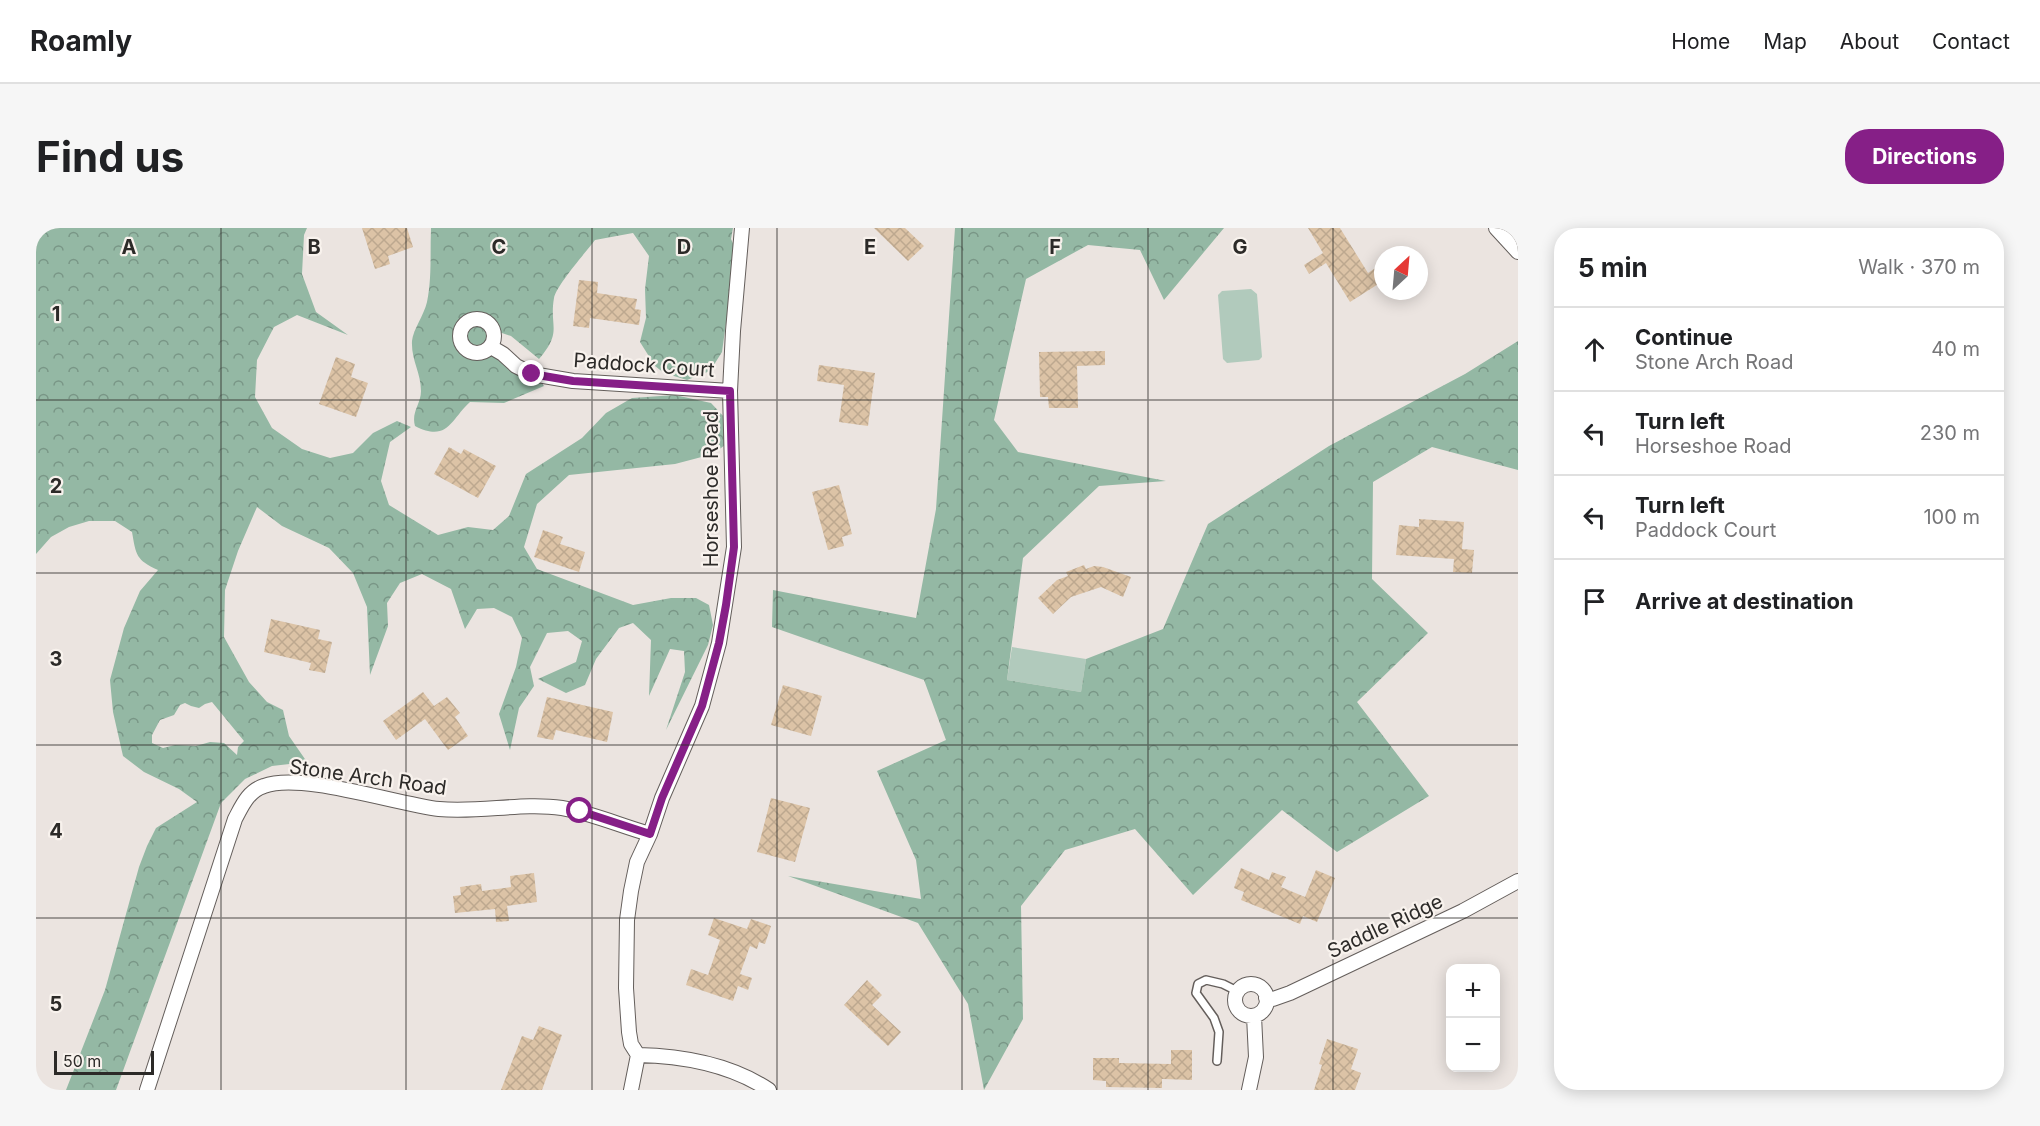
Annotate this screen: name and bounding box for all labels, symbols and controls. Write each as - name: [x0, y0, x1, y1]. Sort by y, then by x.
- text: Roamly: [30, 24, 132, 58]
- text: Home: [1671, 29, 1730, 54]
- text: Map: [1763, 29, 1807, 54]
- text: About: [1840, 29, 1899, 54]
- text: Contact: [1932, 29, 2010, 54]
- button: Directions: [1845, 129, 2004, 184]
- text: Find us: [36, 131, 184, 182]
- text: A: [122, 235, 137, 259]
- text: B: [307, 235, 321, 259]
- text: C: [492, 235, 506, 259]
- text: D: [677, 235, 691, 259]
- text: E: [864, 235, 876, 259]
- text: F: [1049, 235, 1061, 259]
- text: G: [1232, 235, 1248, 259]
- north arrow: [1374, 246, 1428, 300]
- text: 5 min: [1578, 252, 1648, 283]
- text: Walk · 370 m: [1858, 255, 1980, 279]
- text: 1: [52, 302, 60, 326]
- text: Continue: [1635, 324, 1733, 350]
- icon: ahead: [1578, 333, 1611, 366]
- text: 40 m: [1931, 337, 1980, 361]
- street label: Paddock Court: [573, 348, 716, 382]
- text: Stone Arch Road: [1635, 350, 1793, 374]
- route end: [518, 360, 544, 386]
- text: Turn left: [1635, 408, 1725, 434]
- street label: Horseshoe Road: [699, 411, 723, 567]
- icon: left: [1578, 417, 1611, 450]
- text: 230 m: [1920, 421, 1980, 445]
- text: Horseshoe Road: [1635, 434, 1792, 458]
- text: 2: [50, 474, 62, 498]
- text: Turn left: [1635, 492, 1725, 518]
- icon: left: [1578, 501, 1611, 534]
- text: 100 m: [1923, 505, 1980, 529]
- text: Paddock Court: [1635, 518, 1776, 542]
- icon: arrive: [1578, 585, 1611, 618]
- text: Arrive at destination: [1635, 588, 1854, 614]
- text: 3: [50, 647, 62, 671]
- street label: Stone Arch Road: [288, 754, 448, 800]
- route start: [566, 797, 592, 823]
- text: 4: [49, 819, 63, 843]
- street label: Saddle Ridge: [1323, 889, 1447, 963]
- map controls: [1446, 964, 1500, 1072]
- button: +: [1446, 964, 1500, 1018]
- text: 5: [50, 992, 62, 1016]
- button: −: [1446, 1018, 1500, 1072]
- scale bar: [54, 1048, 154, 1076]
- text: 50 m: [63, 1051, 101, 1071]

